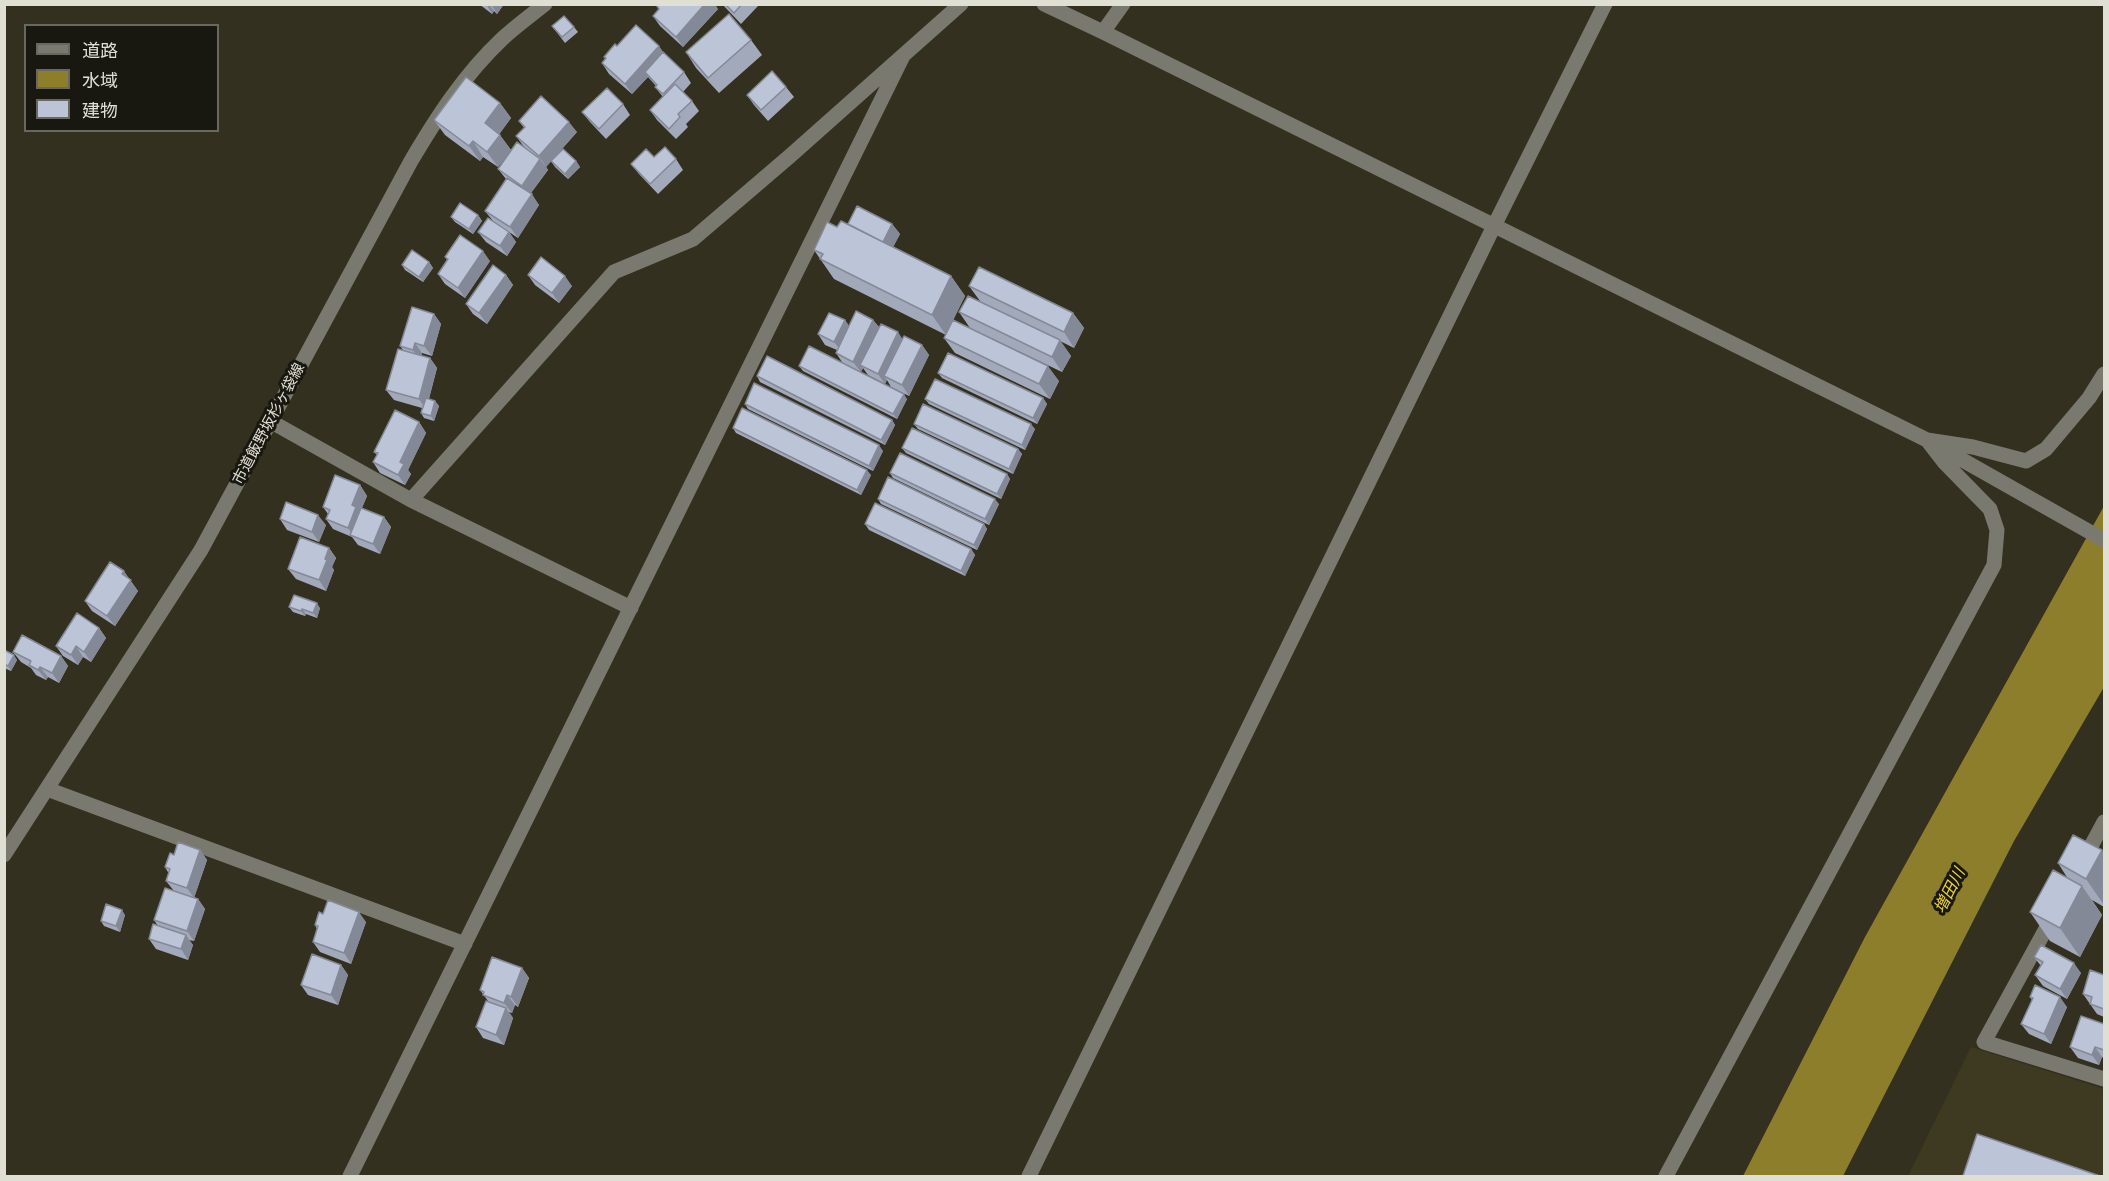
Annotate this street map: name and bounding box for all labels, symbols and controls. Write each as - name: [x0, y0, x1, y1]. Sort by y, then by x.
- legend: [24, 24, 219, 132]
- text: 道路: [82, 40, 118, 62]
- text: 水域: [82, 70, 118, 92]
- text: 建物: [82, 100, 118, 122]
- street label: 市道飯野坂杉ヶ袋線: [229, 360, 309, 488]
- water label: 増田川: [1931, 865, 1969, 917]

